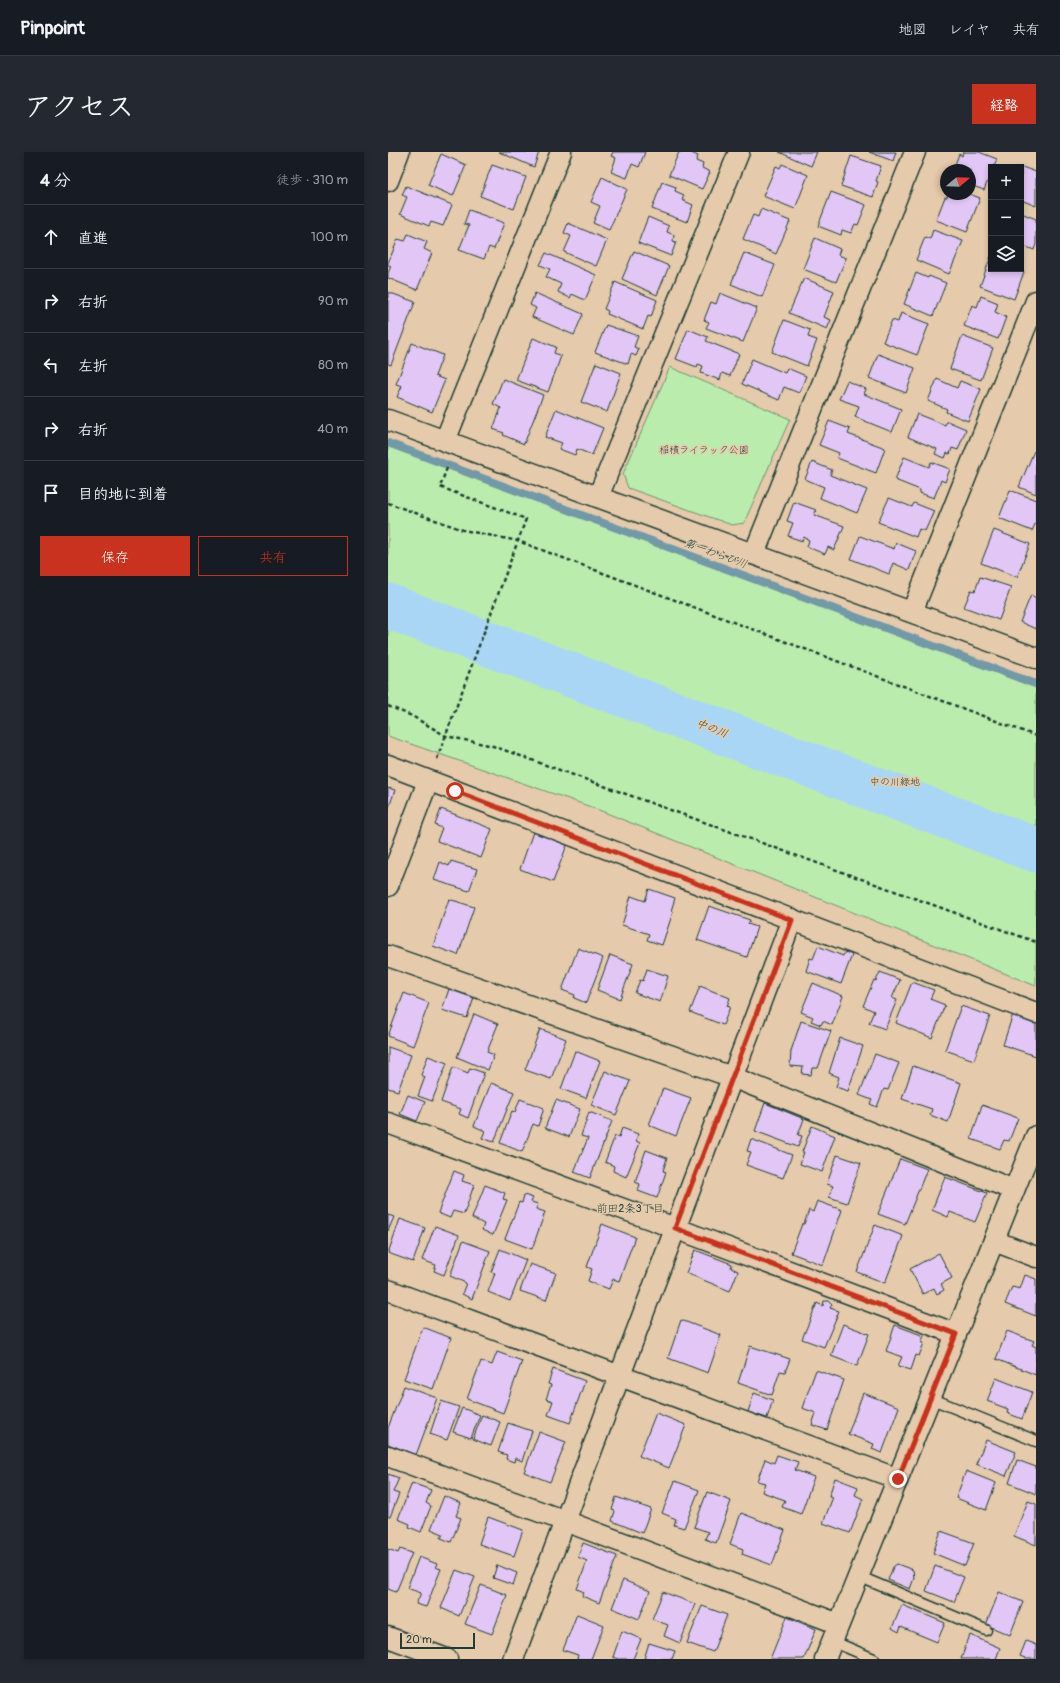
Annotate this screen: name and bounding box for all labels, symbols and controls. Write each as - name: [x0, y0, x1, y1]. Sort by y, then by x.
- text: Pinpoint: [20, 16, 85, 40]
- text: 地図: [899, 21, 927, 38]
- text: レイヤ: [949, 21, 990, 38]
- text: 共有: [1012, 21, 1040, 38]
- button: 経路: [972, 84, 1036, 124]
- text: アクセス: [24, 90, 134, 125]
- north arrow: [940, 164, 976, 200]
- map controls: [988, 164, 1024, 272]
- button: +: [988, 164, 1024, 200]
- text: 4 分: [40, 170, 71, 191]
- text: 徒歩 · 310 m: [277, 172, 348, 188]
- button: −: [988, 200, 1024, 236]
- icon: ahead: [40, 226, 62, 248]
- text: 直進: [78, 229, 108, 248]
- text: 100 m: [311, 229, 348, 245]
- button: layers: [988, 236, 1024, 272]
- icon: right: [40, 290, 62, 312]
- text: 右折: [78, 293, 108, 312]
- text: 90 m: [318, 293, 348, 309]
- icon: left: [40, 354, 62, 376]
- text: 左折: [78, 357, 108, 376]
- text: 80 m: [318, 357, 348, 373]
- icon: right: [40, 418, 62, 440]
- text: 右折: [78, 421, 108, 440]
- text: 40 m: [317, 421, 348, 437]
- park label: 稲積ライラック公園: [659, 444, 749, 456]
- icon: arrive: [40, 482, 62, 504]
- text: 目的地に到着: [78, 485, 168, 504]
- button: 保存: [40, 536, 190, 576]
- button: 共有: [198, 536, 348, 576]
- water label: 第一わらび川: [683, 536, 749, 571]
- water label: 中の川: [694, 716, 730, 740]
- park label: 中の川緑地: [870, 776, 920, 788]
- route start: [446, 782, 464, 800]
- district label: 前田2条3丁目: [596, 1202, 664, 1215]
- route end: [889, 1470, 907, 1488]
- scale bar: [400, 1631, 475, 1650]
- text: 20 m: [406, 1633, 432, 1646]

